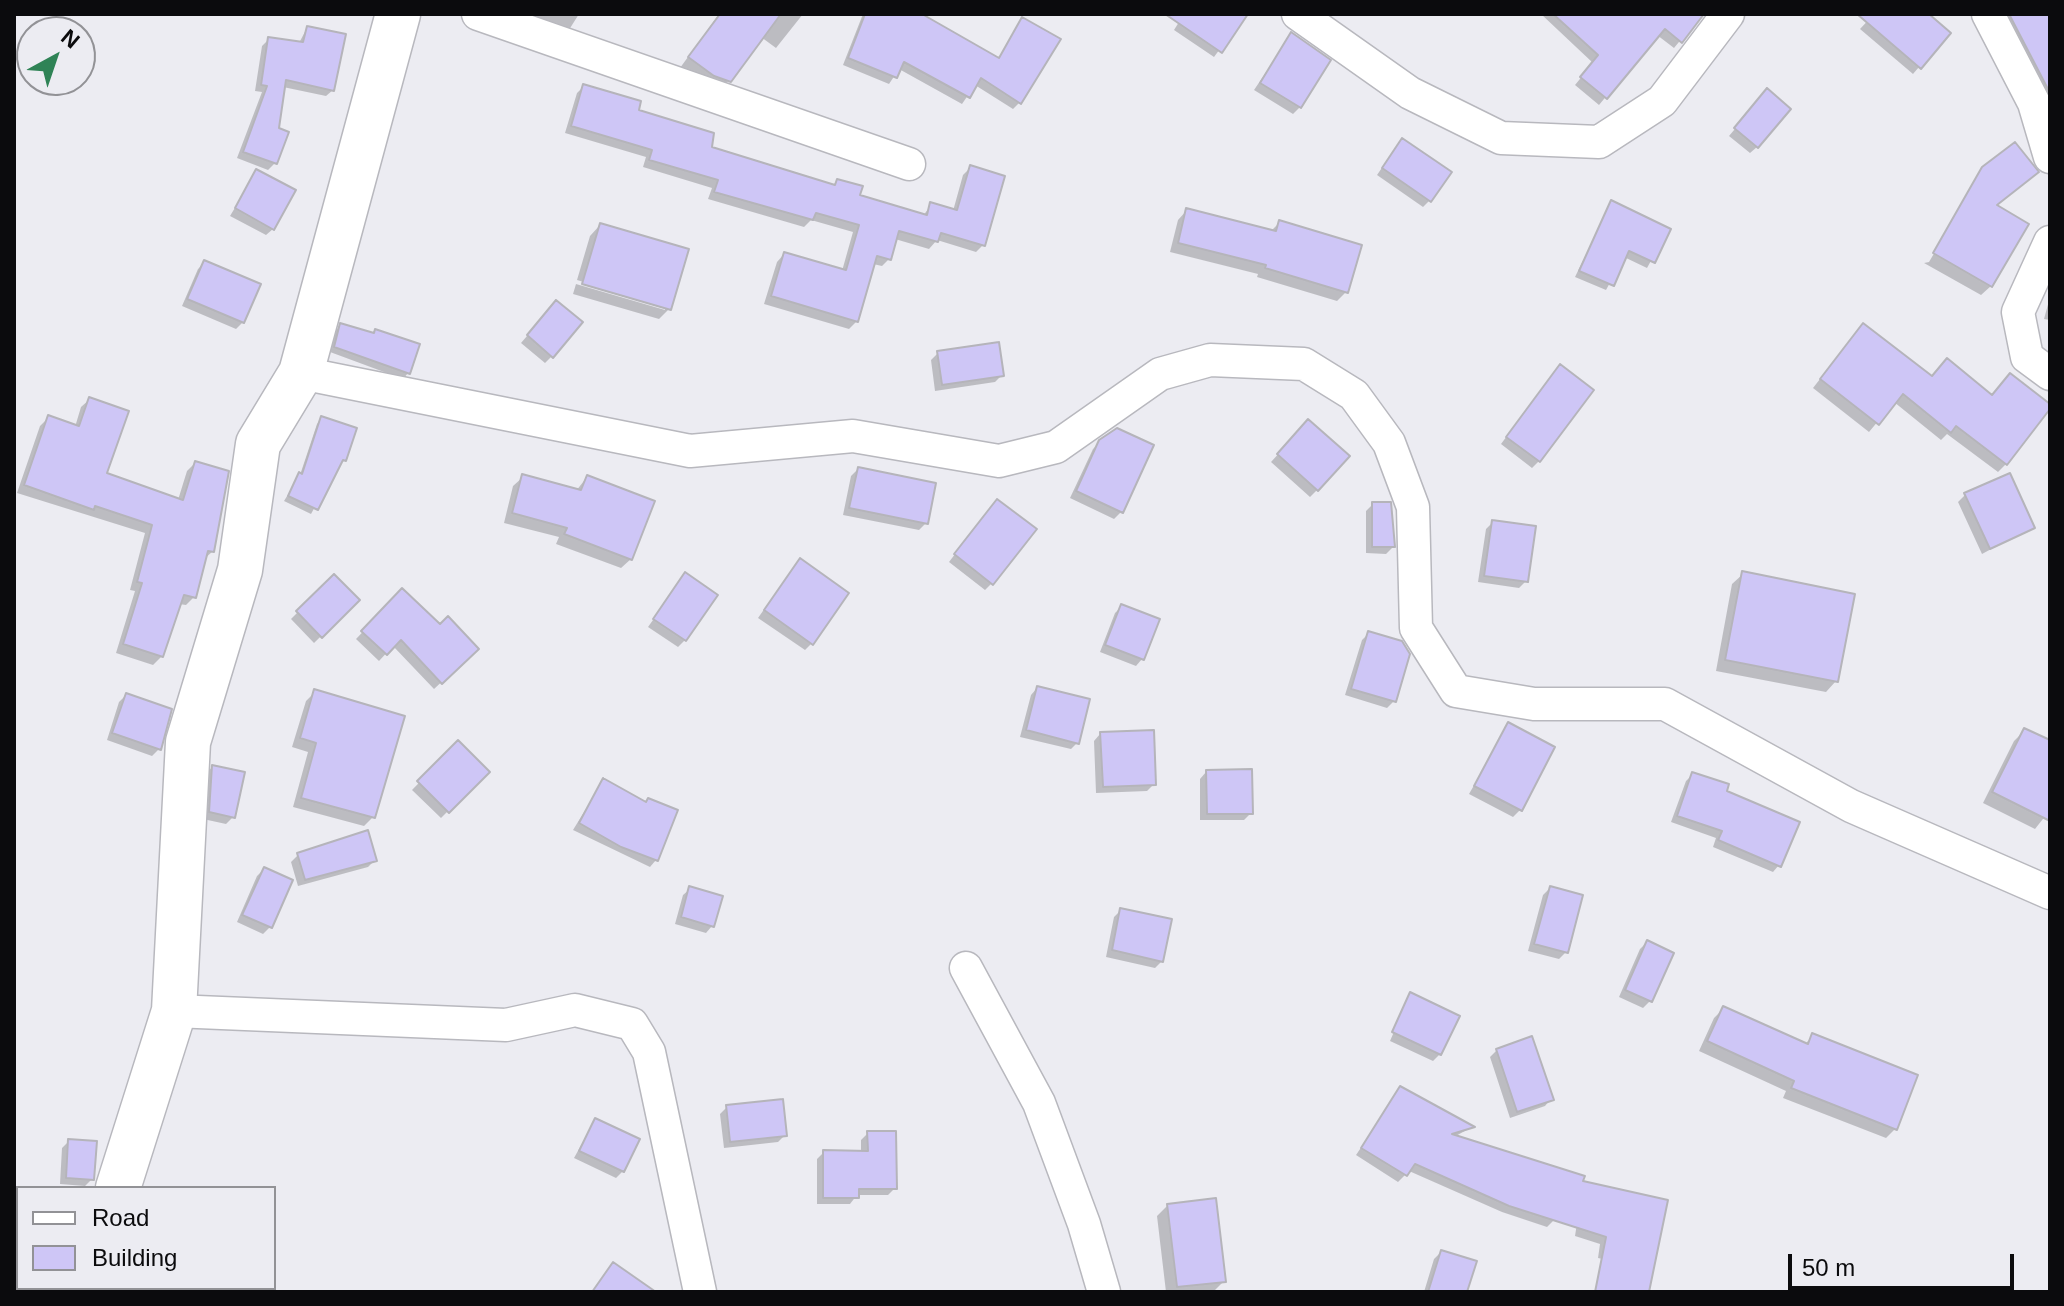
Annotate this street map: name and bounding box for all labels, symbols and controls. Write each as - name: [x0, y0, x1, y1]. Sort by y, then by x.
- north arrow: [16, 16, 96, 96]
- text: N: [56, 24, 85, 53]
- legend: [16, 1186, 276, 1290]
- text: Road: [92, 1204, 149, 1231]
- scale bar: [1792, 1238, 2018, 1288]
- text: Building: [92, 1244, 177, 1271]
- text: 50 m: [1802, 1254, 1855, 1281]

